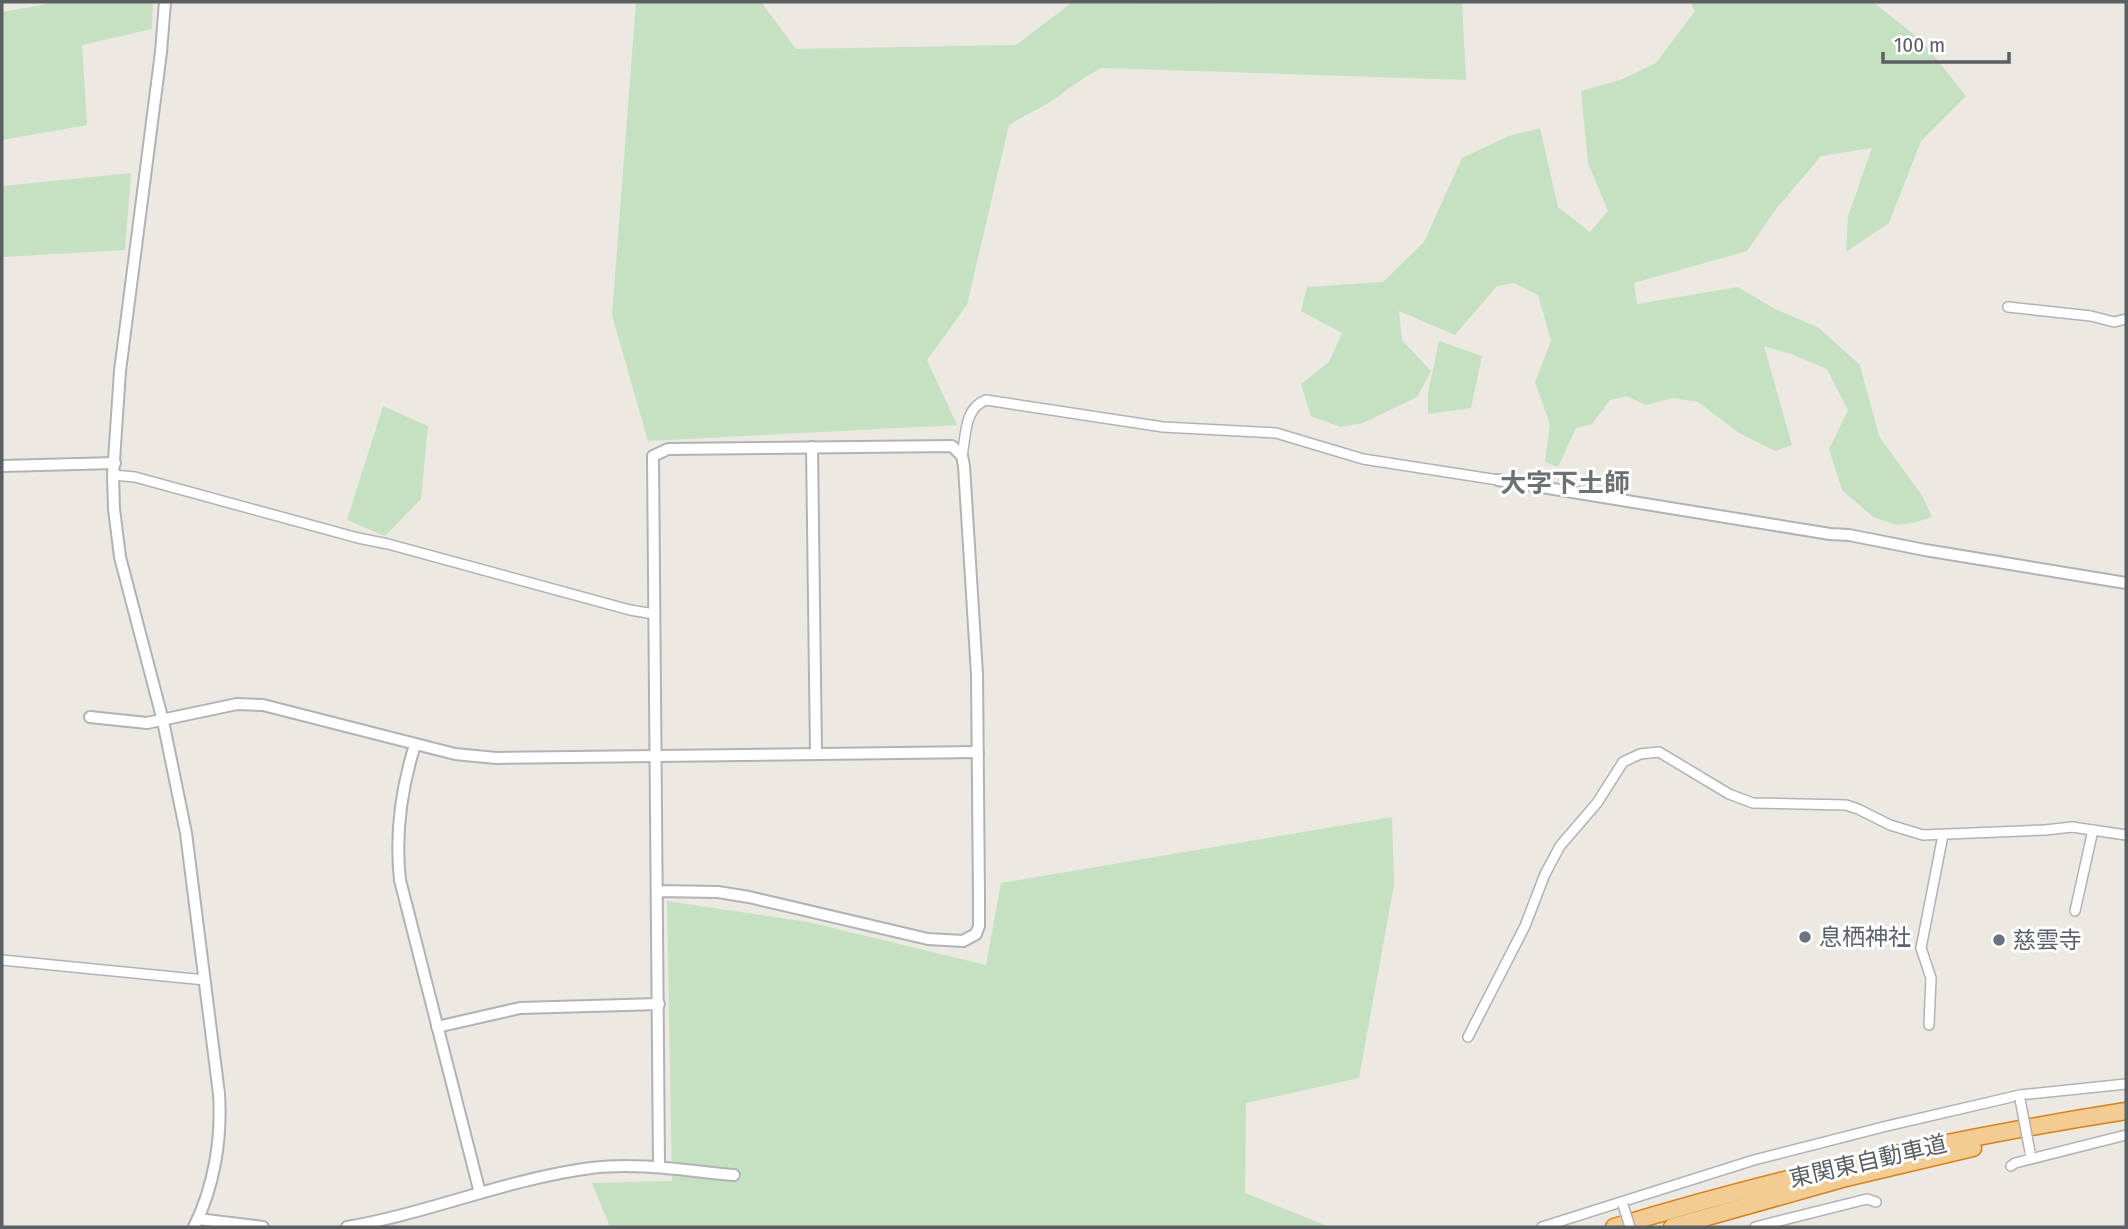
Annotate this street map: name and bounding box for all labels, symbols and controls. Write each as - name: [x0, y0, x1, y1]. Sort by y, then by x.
- scale bar: [1883, 21, 2009, 65]
- text: 100 m: [1894, 32, 1945, 58]
- district label: 大字下土師: [1500, 468, 1630, 499]
- place label: 息栖神社: [1819, 923, 1911, 951]
- place label: 慈雲寺: [2013, 926, 2082, 954]
- marker: 息栖神社: [1797, 929, 1813, 945]
- marker: 慈雲寺: [1991, 932, 2007, 948]
- street label: 東関東自動車道: [1786, 1129, 1950, 1193]

